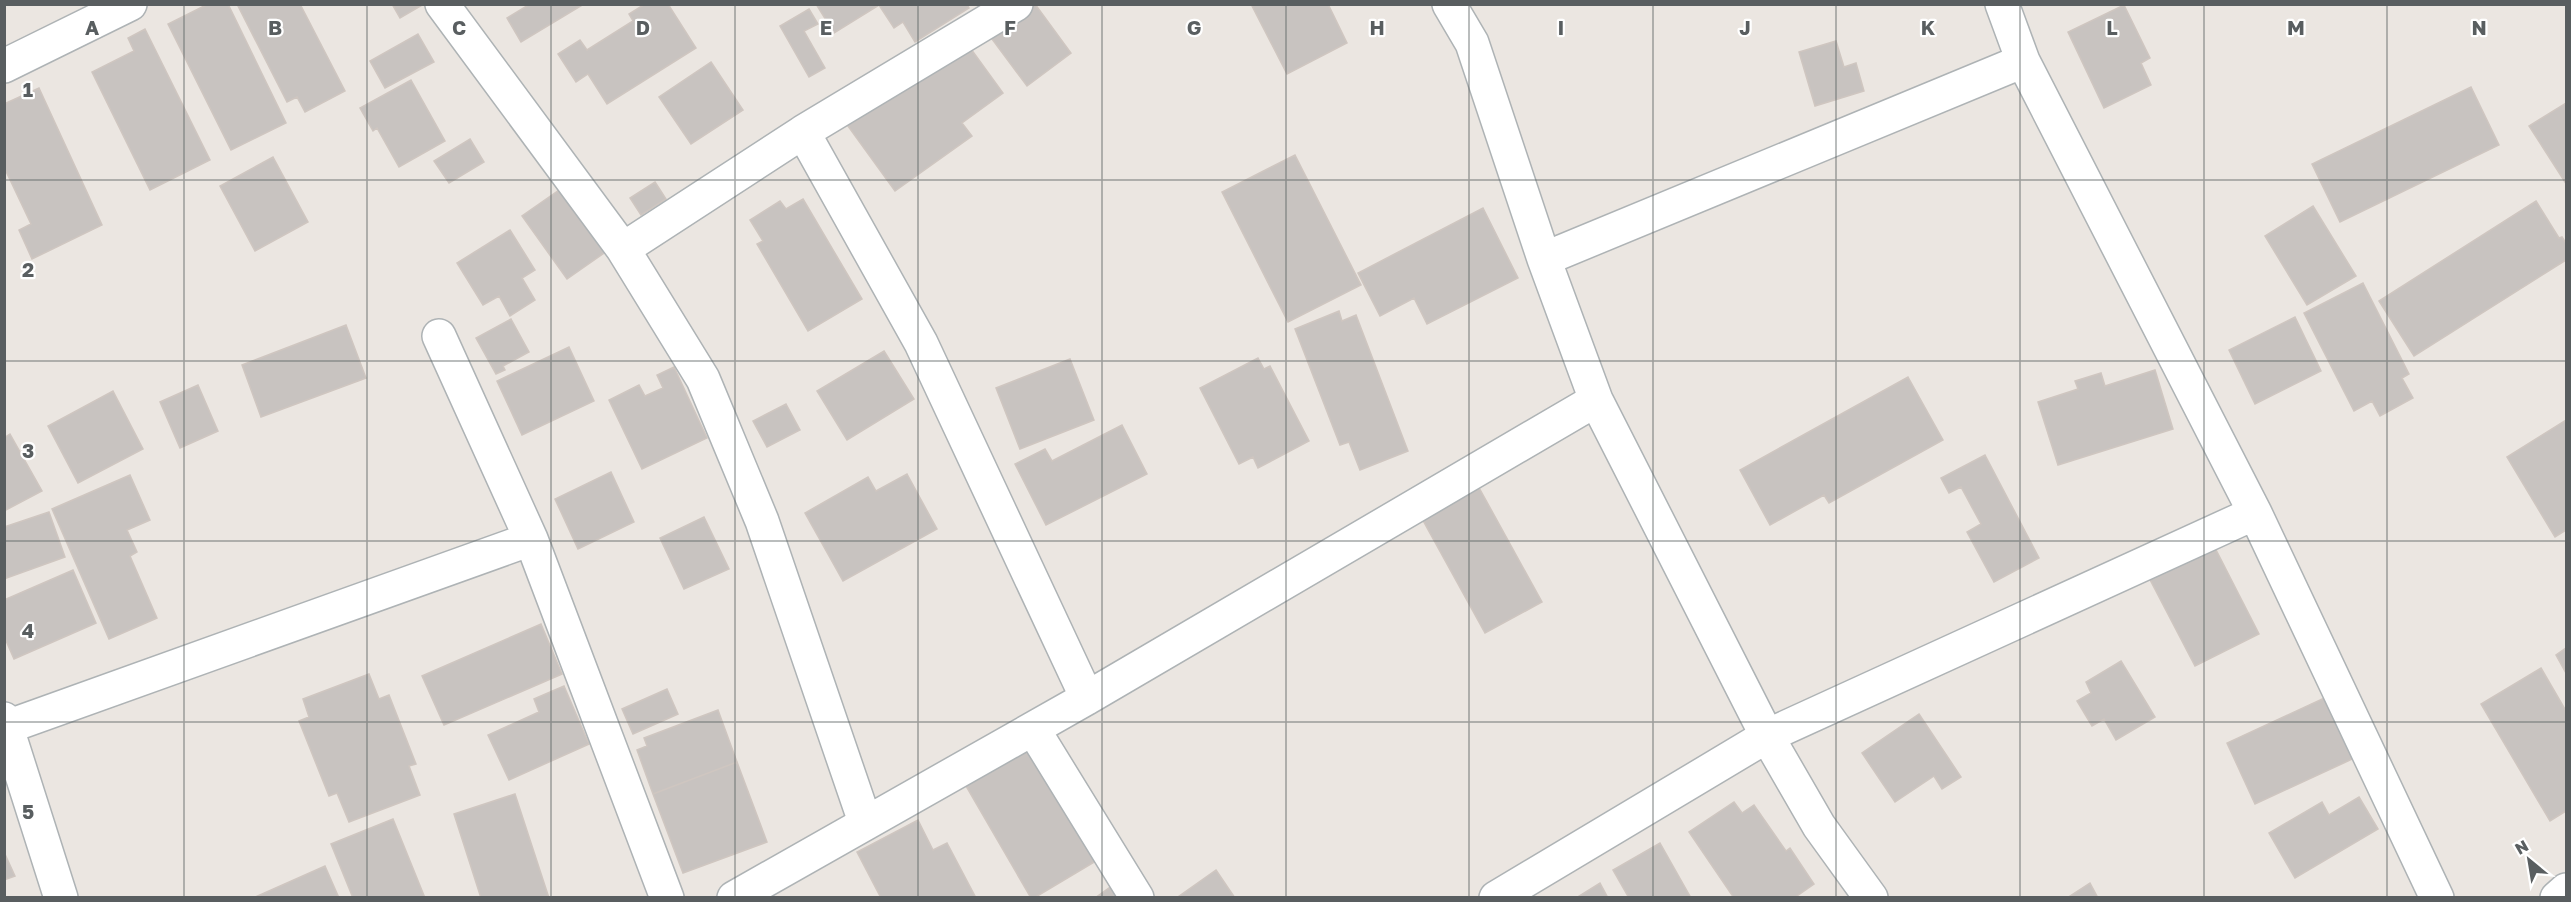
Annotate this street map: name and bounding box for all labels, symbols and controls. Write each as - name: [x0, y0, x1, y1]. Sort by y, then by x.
- text: A: [85, 15, 99, 39]
- text: B: [268, 15, 282, 39]
- text: C: [452, 15, 466, 39]
- text: D: [636, 15, 650, 39]
- text: E: [820, 15, 832, 39]
- text: F: [1004, 15, 1016, 39]
- text: G: [1187, 15, 1201, 39]
- text: H: [1369, 15, 1385, 39]
- text: I: [1558, 15, 1564, 39]
- text: J: [1739, 15, 1751, 39]
- text: K: [1921, 15, 1936, 39]
- text: L: [2106, 15, 2118, 39]
- text: M: [2287, 15, 2305, 39]
- text: N: [2471, 15, 2487, 39]
- text: 1: [23, 77, 33, 101]
- text: 2: [22, 257, 34, 281]
- text: 3: [22, 438, 34, 462]
- text: 4: [22, 618, 34, 642]
- text: 5: [22, 799, 34, 823]
- north arrow: [2499, 830, 2559, 890]
- text: N: [2511, 835, 2532, 859]

